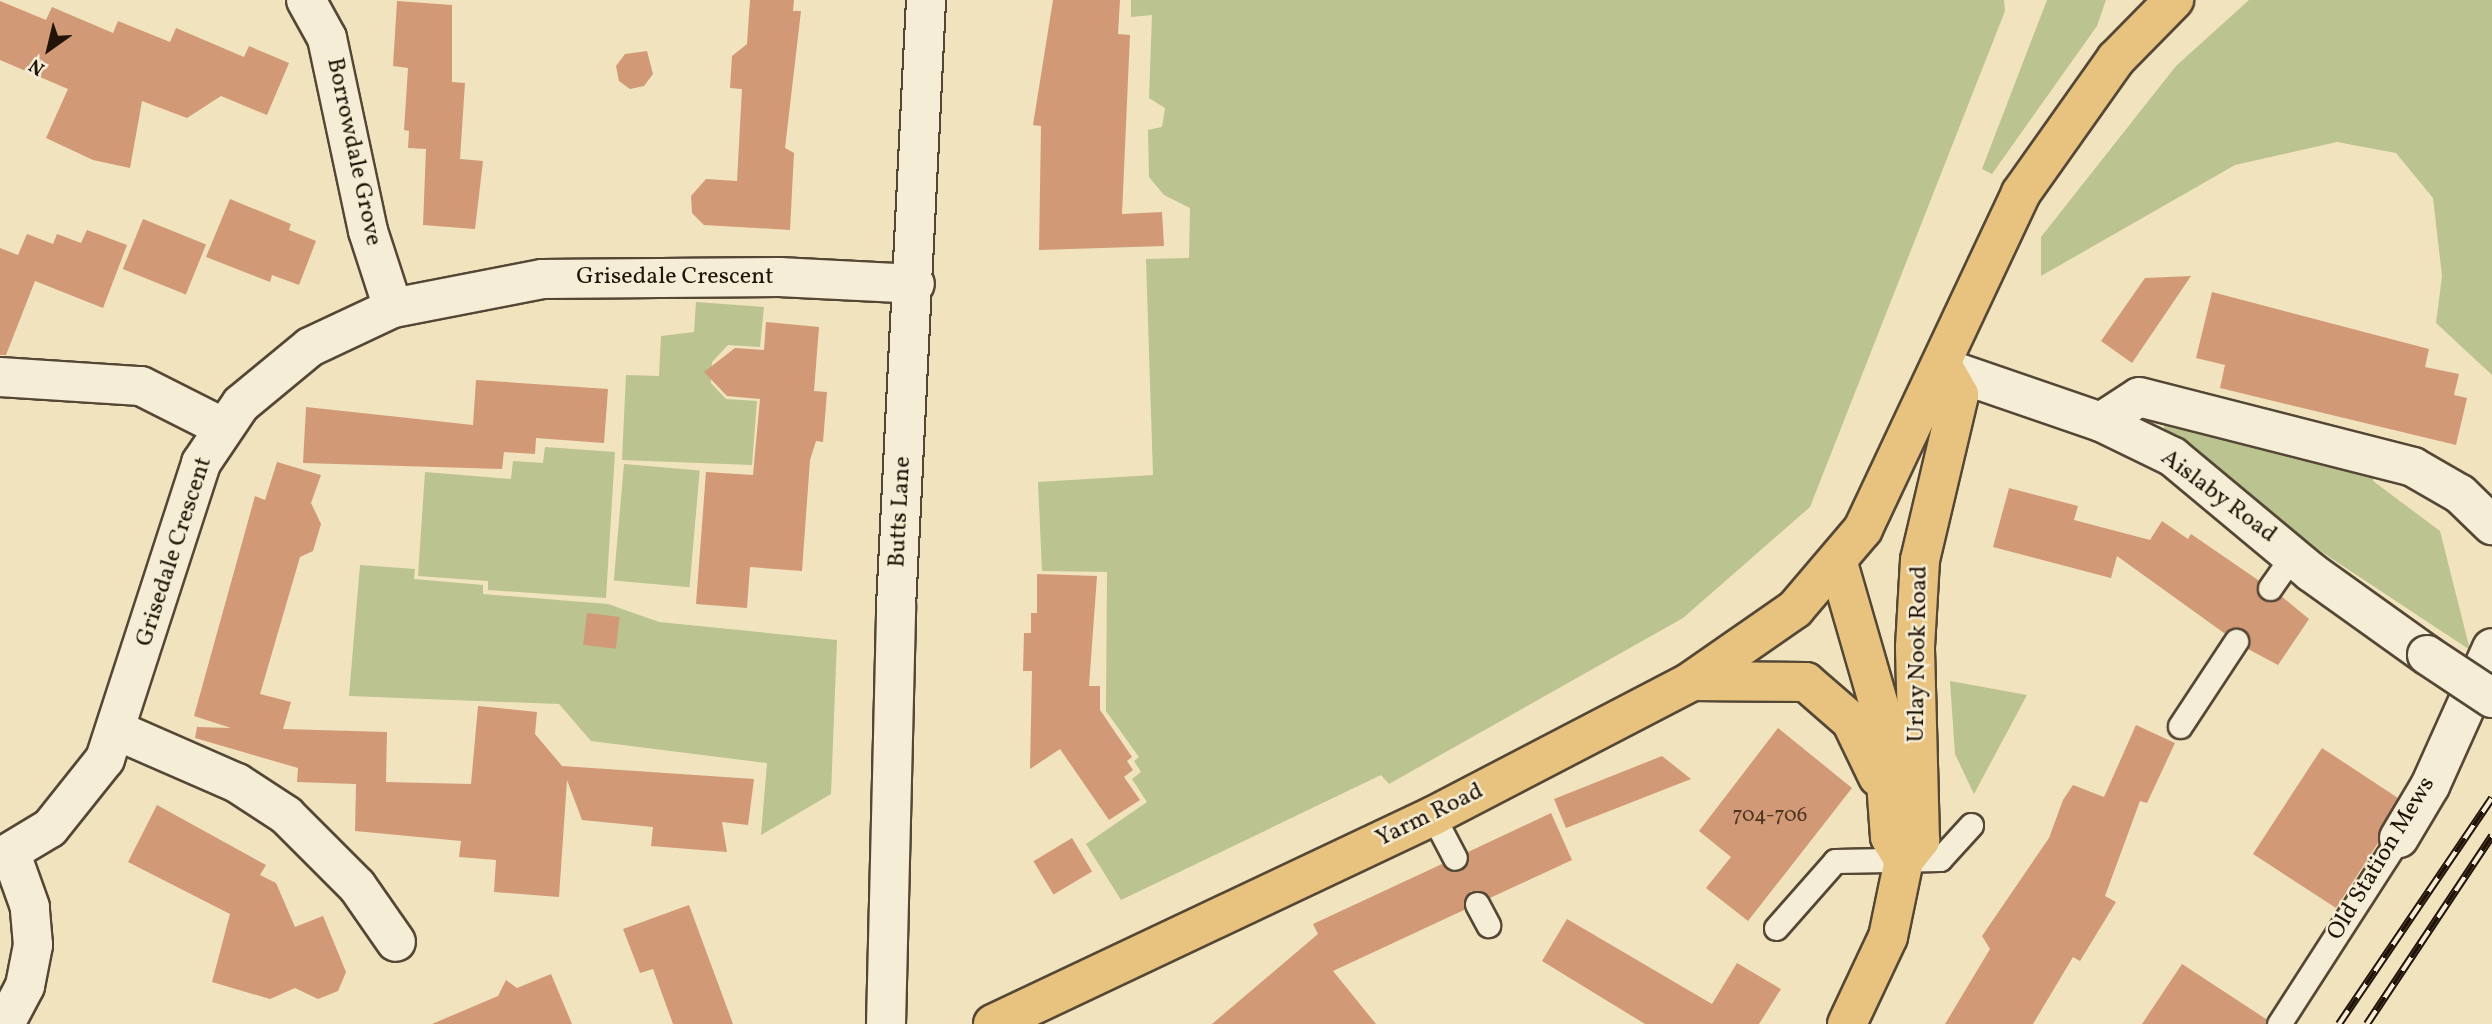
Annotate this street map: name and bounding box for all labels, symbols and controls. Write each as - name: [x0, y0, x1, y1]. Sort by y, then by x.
- north arrow: [14, 14, 84, 84]
- text: N: [24, 52, 50, 81]
- street label: Borrowdale Grove: [319, 55, 387, 249]
- street label: Grisedale Crescent: [576, 264, 774, 292]
- street label: Aislaby Road: [2154, 444, 2282, 550]
- street label: Grisedale Crescent: [131, 454, 219, 650]
- street label: Butts Lane: [884, 456, 918, 568]
- street label: Urlay Nook Road: [1903, 565, 1935, 743]
- street label: Old Station Mews: [2322, 772, 2442, 946]
- street label: Yarm Road: [1372, 778, 1488, 854]
- house number: 704-706: [1733, 803, 1807, 829]

